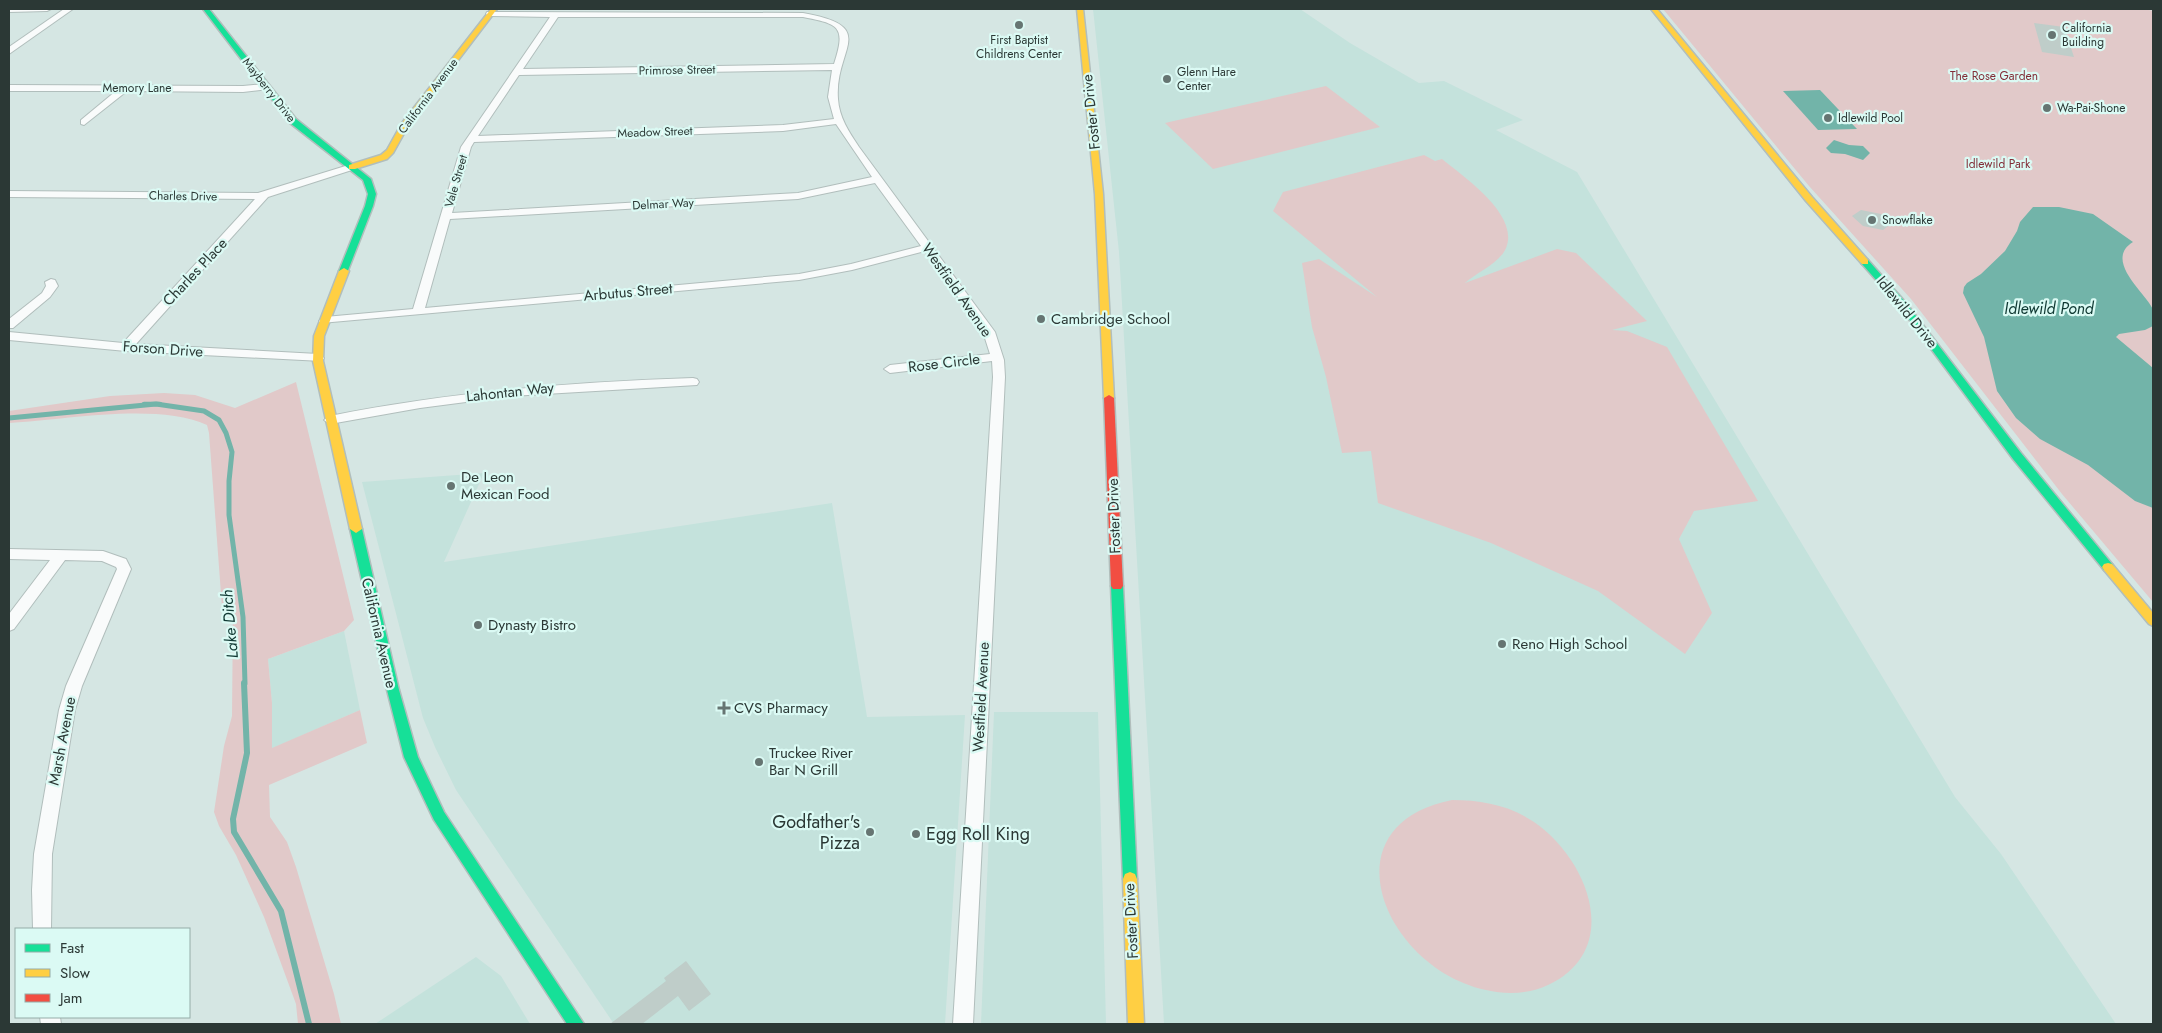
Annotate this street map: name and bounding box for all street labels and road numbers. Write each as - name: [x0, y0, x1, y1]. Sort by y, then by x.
- street label: Mayberry Drive: [238, 54, 300, 126]
- street label: California Avenue: [394, 55, 462, 137]
- street label: Primrose Street: [639, 60, 716, 80]
- street label: Foster Drive: [1076, 73, 1106, 151]
- street label: Memory Lane: [103, 79, 171, 97]
- street label: Meadow Street: [617, 122, 693, 142]
- street label: Vale Street: [440, 153, 472, 209]
- street label: Charles Drive: [149, 186, 217, 206]
- street label: Delmar Way: [632, 193, 695, 215]
- street label: Charles Place: [158, 233, 233, 311]
- street label: Westfield Avenue: [916, 239, 998, 342]
- street label: Idlewild Drive: [1871, 271, 1943, 353]
- street label: Arbutus Street: [583, 277, 674, 307]
- street label: Forson Drive: [122, 335, 204, 363]
- street label: Rose Circle: [907, 348, 981, 378]
- street label: Lahontan Way: [465, 376, 555, 408]
- street label: Foster Drive: [1102, 478, 1126, 554]
- street label: California Avenue: [356, 576, 402, 691]
- street label: Westfield Avenue: [967, 641, 995, 753]
- street label: Marsh Avenue: [43, 695, 81, 787]
- street label: Foster Drive: [1118, 882, 1144, 959]

